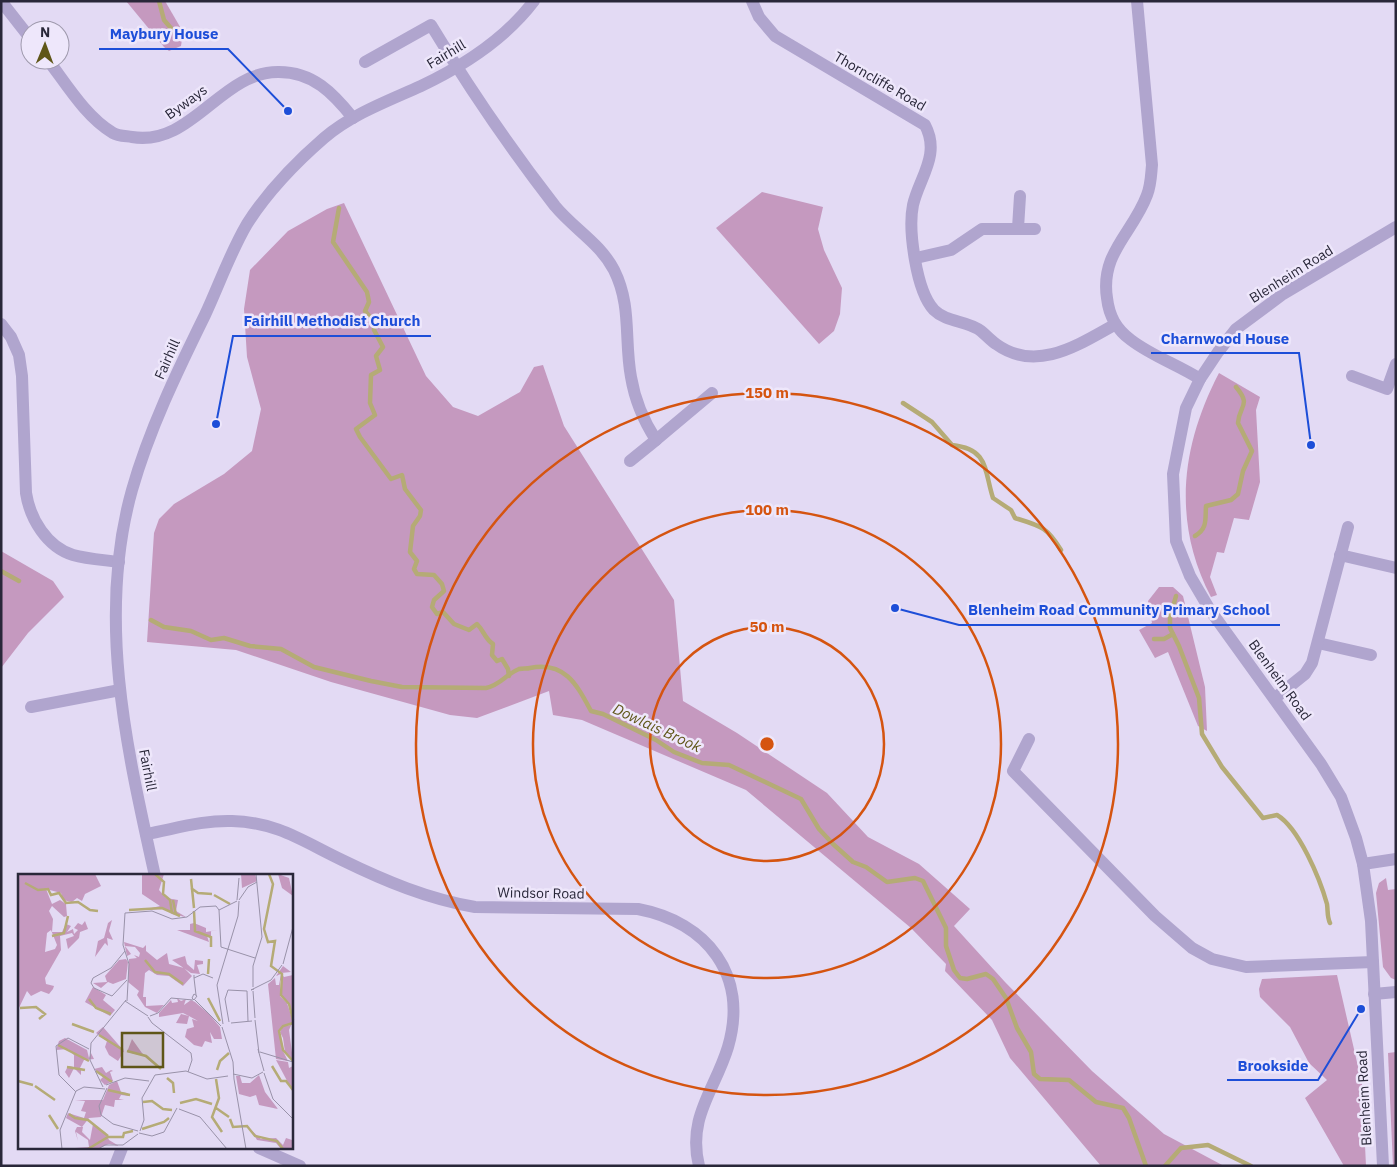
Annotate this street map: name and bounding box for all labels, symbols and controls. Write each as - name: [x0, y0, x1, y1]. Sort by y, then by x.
- callout: Maybury House: [99, 19, 228, 49]
- north arrow: [20, 20, 70, 70]
- text: N: [40, 23, 50, 41]
- text: Maybury House: [110, 24, 218, 43]
- street label: Fairhill: [423, 35, 469, 73]
- street label: Thorncliffe Road: [831, 47, 929, 115]
- street label: Byways: [161, 81, 211, 123]
- street label: Blenheim Road: [1246, 241, 1336, 307]
- callout: Fairhill Methodist Church: [233, 306, 431, 336]
- text: Fairhill Methodist Church: [243, 311, 421, 330]
- callout: Charnwood House: [1151, 323, 1299, 353]
- text: Charnwood House: [1161, 329, 1289, 348]
- street label: Fairhill: [150, 336, 184, 382]
- text: 150 m: [745, 383, 789, 402]
- text: 100 m: [745, 500, 789, 519]
- callout: Blenheim Road Community Primary School: [959, 595, 1280, 625]
- text: Blenheim Road Community Primary School: [968, 600, 1270, 619]
- text: 50 m: [750, 617, 784, 636]
- street label: Blenheim Road: [1245, 636, 1315, 724]
- water label: Dowlais Brook: [610, 699, 705, 756]
- centre of rings: [758, 735, 776, 753]
- street label: Fairhill: [135, 747, 161, 793]
- inset map: [18, 874, 292, 1150]
- street label: Windsor Road: [497, 883, 585, 903]
- callout: Brookside: [1227, 1050, 1318, 1080]
- street label: Blenheim Road: [1353, 1050, 1375, 1146]
- text: Brookside: [1238, 1056, 1308, 1075]

